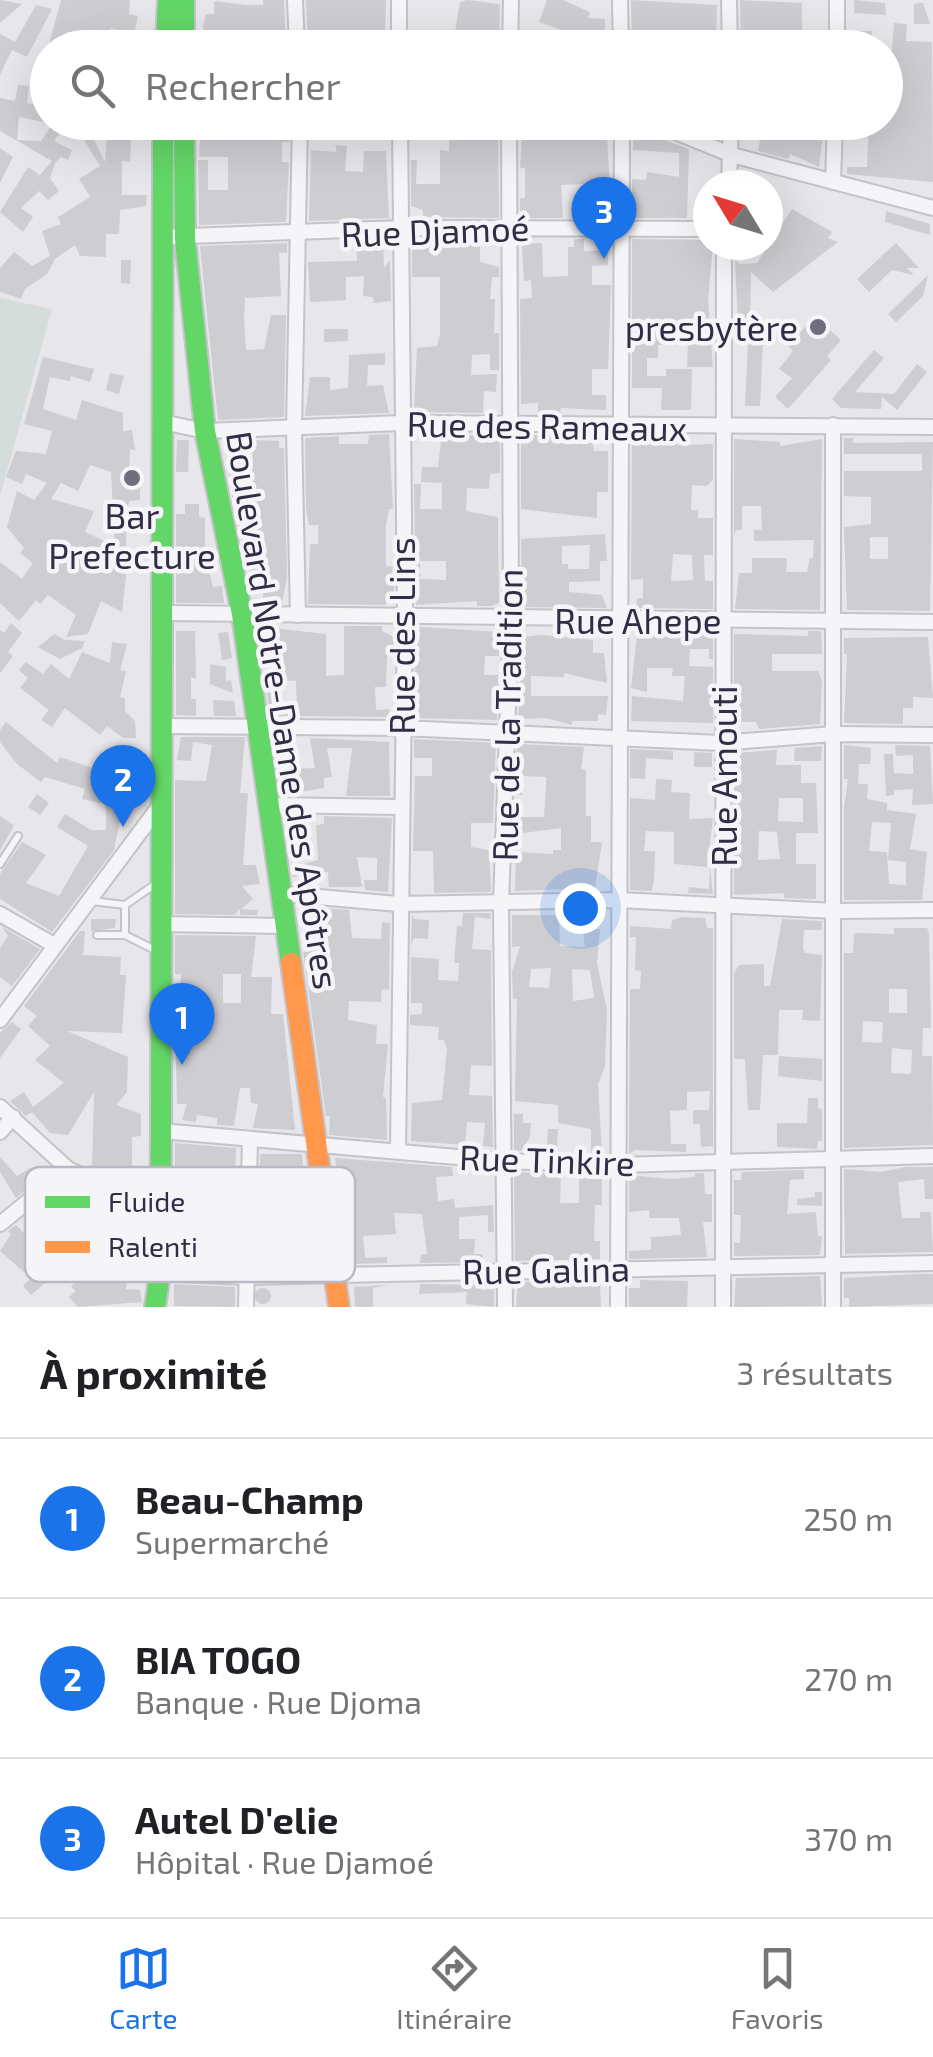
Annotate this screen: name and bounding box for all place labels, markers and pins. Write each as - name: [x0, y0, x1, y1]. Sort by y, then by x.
- pin: 3: [572, 176, 636, 259]
- place label: presbytère: [625, 306, 798, 348]
- marker: presbytère: [807, 316, 829, 338]
- marker: Bar Prefecture: [121, 467, 143, 489]
- place label: Bar Prefecture: [48, 494, 216, 576]
- pin: 2: [90, 744, 156, 827]
- pin: 1: [150, 982, 214, 1065]

